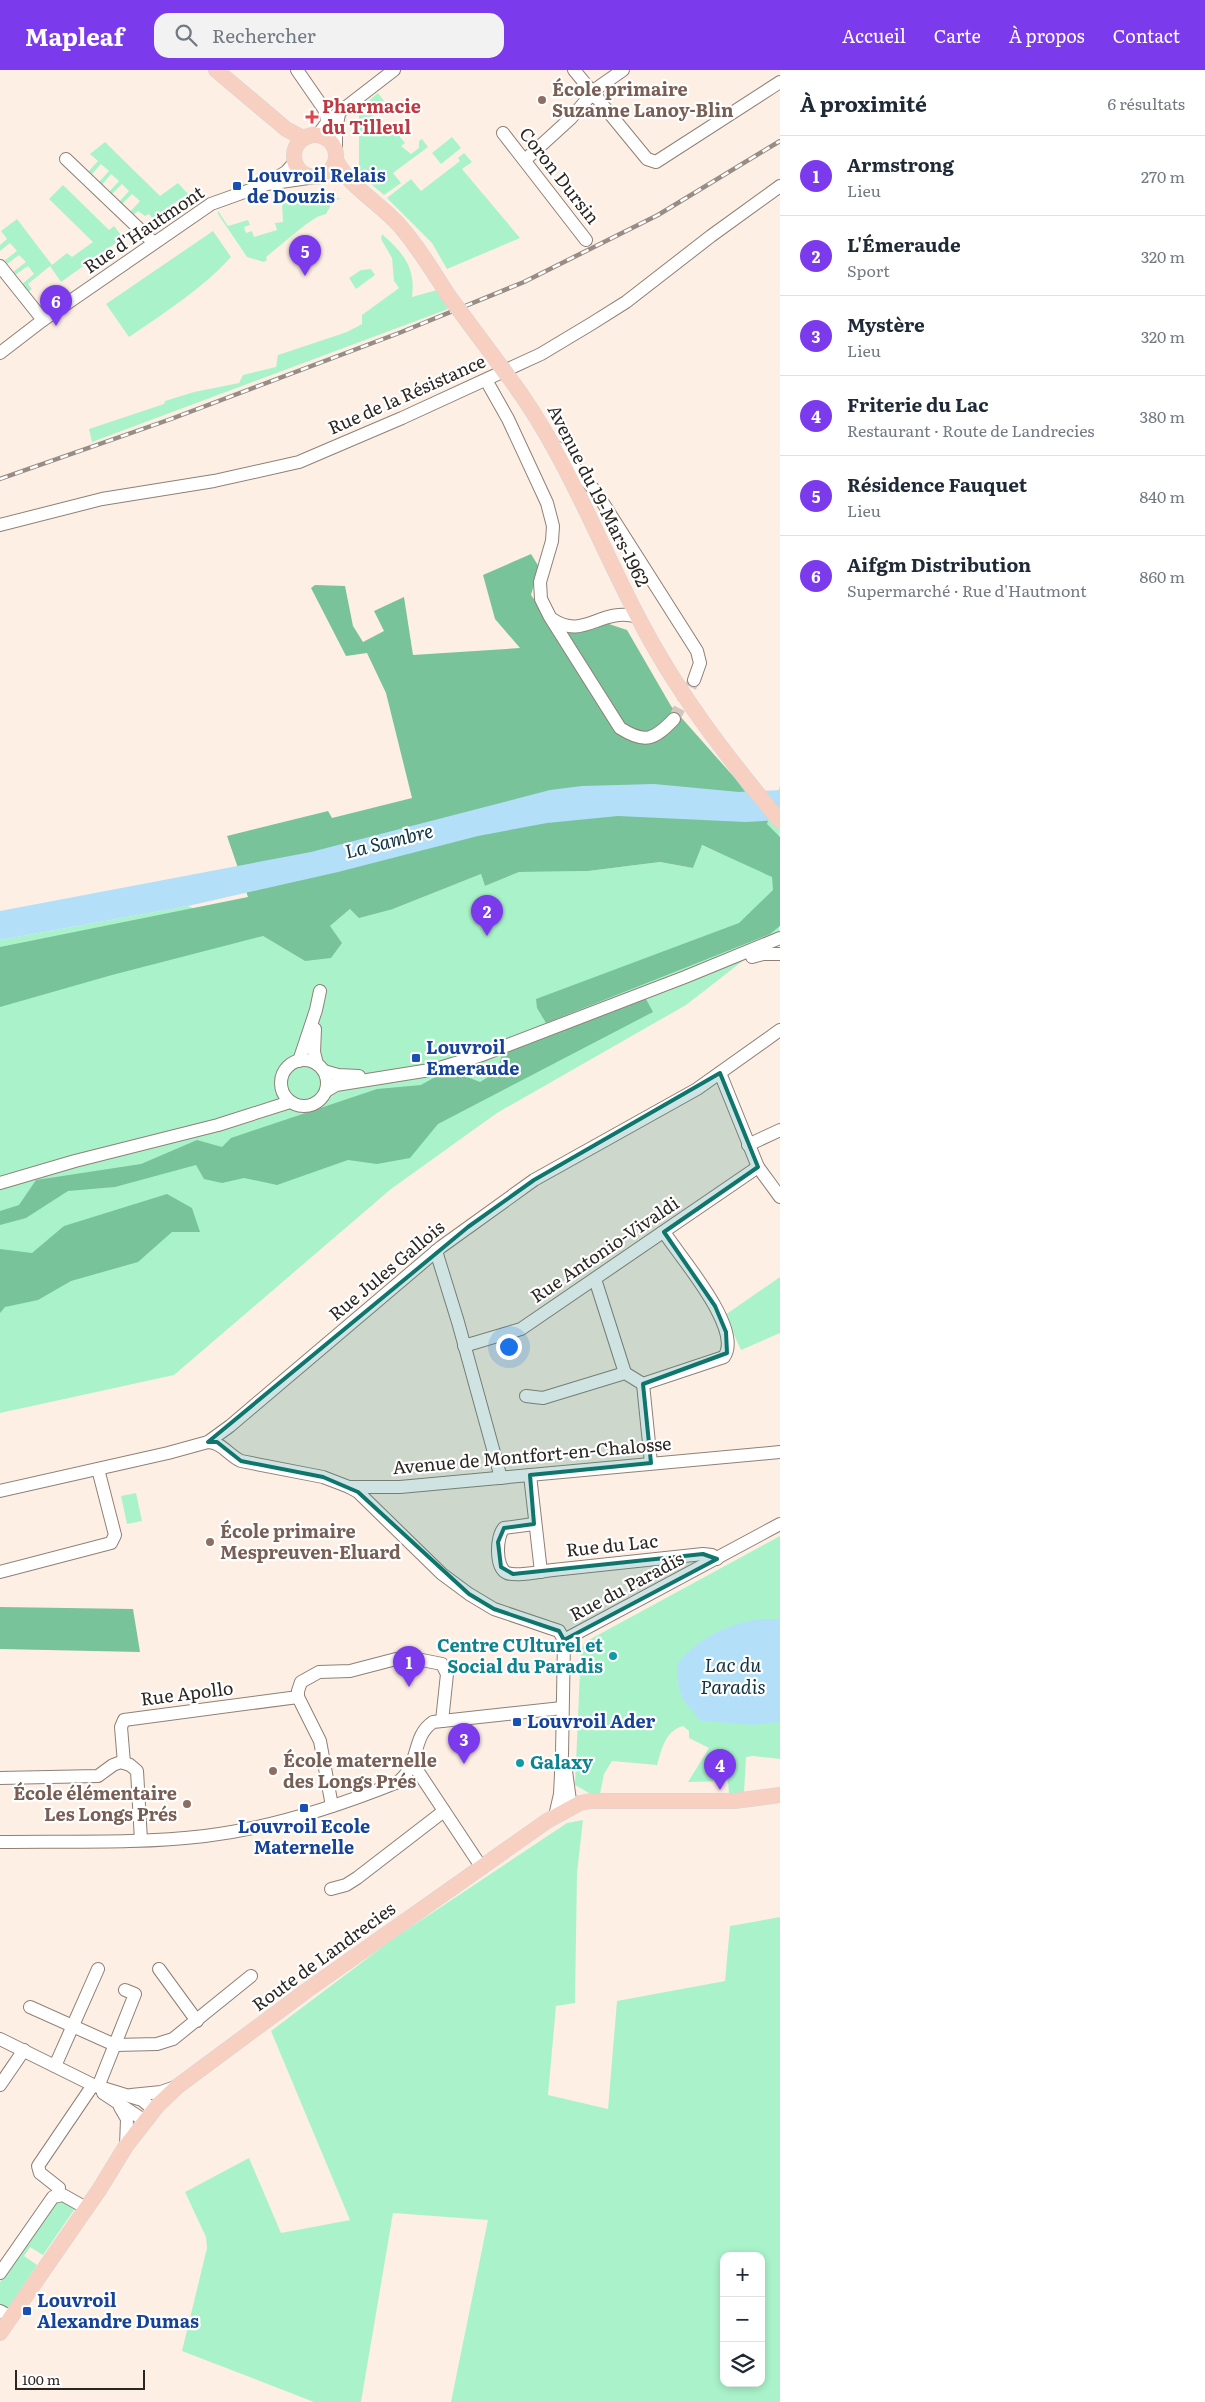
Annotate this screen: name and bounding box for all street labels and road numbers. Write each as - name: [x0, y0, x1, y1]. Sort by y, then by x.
- street label: Coron Dursin: [514, 121, 607, 230]
- street label: Rue d'Hautmont: [77, 178, 209, 279]
- street label: Rue de la Résistance: [323, 347, 490, 441]
- street label: Avenue du 19-Mars-1962: [542, 399, 657, 591]
- street label: Rue Antonio-Vivaldi: [525, 1189, 684, 1309]
- street label: Rue Jules Gallois: [322, 1213, 450, 1326]
- street label: Avenue de Montfort-en-Chalosse: [391, 1429, 672, 1480]
- street label: Rue du Lac: [564, 1526, 659, 1563]
- street label: Rue du Paradis: [564, 1544, 688, 1627]
- street label: Rue Apollo: [139, 1673, 235, 1712]
- street label: Route de Landrecies: [246, 1895, 400, 2017]

